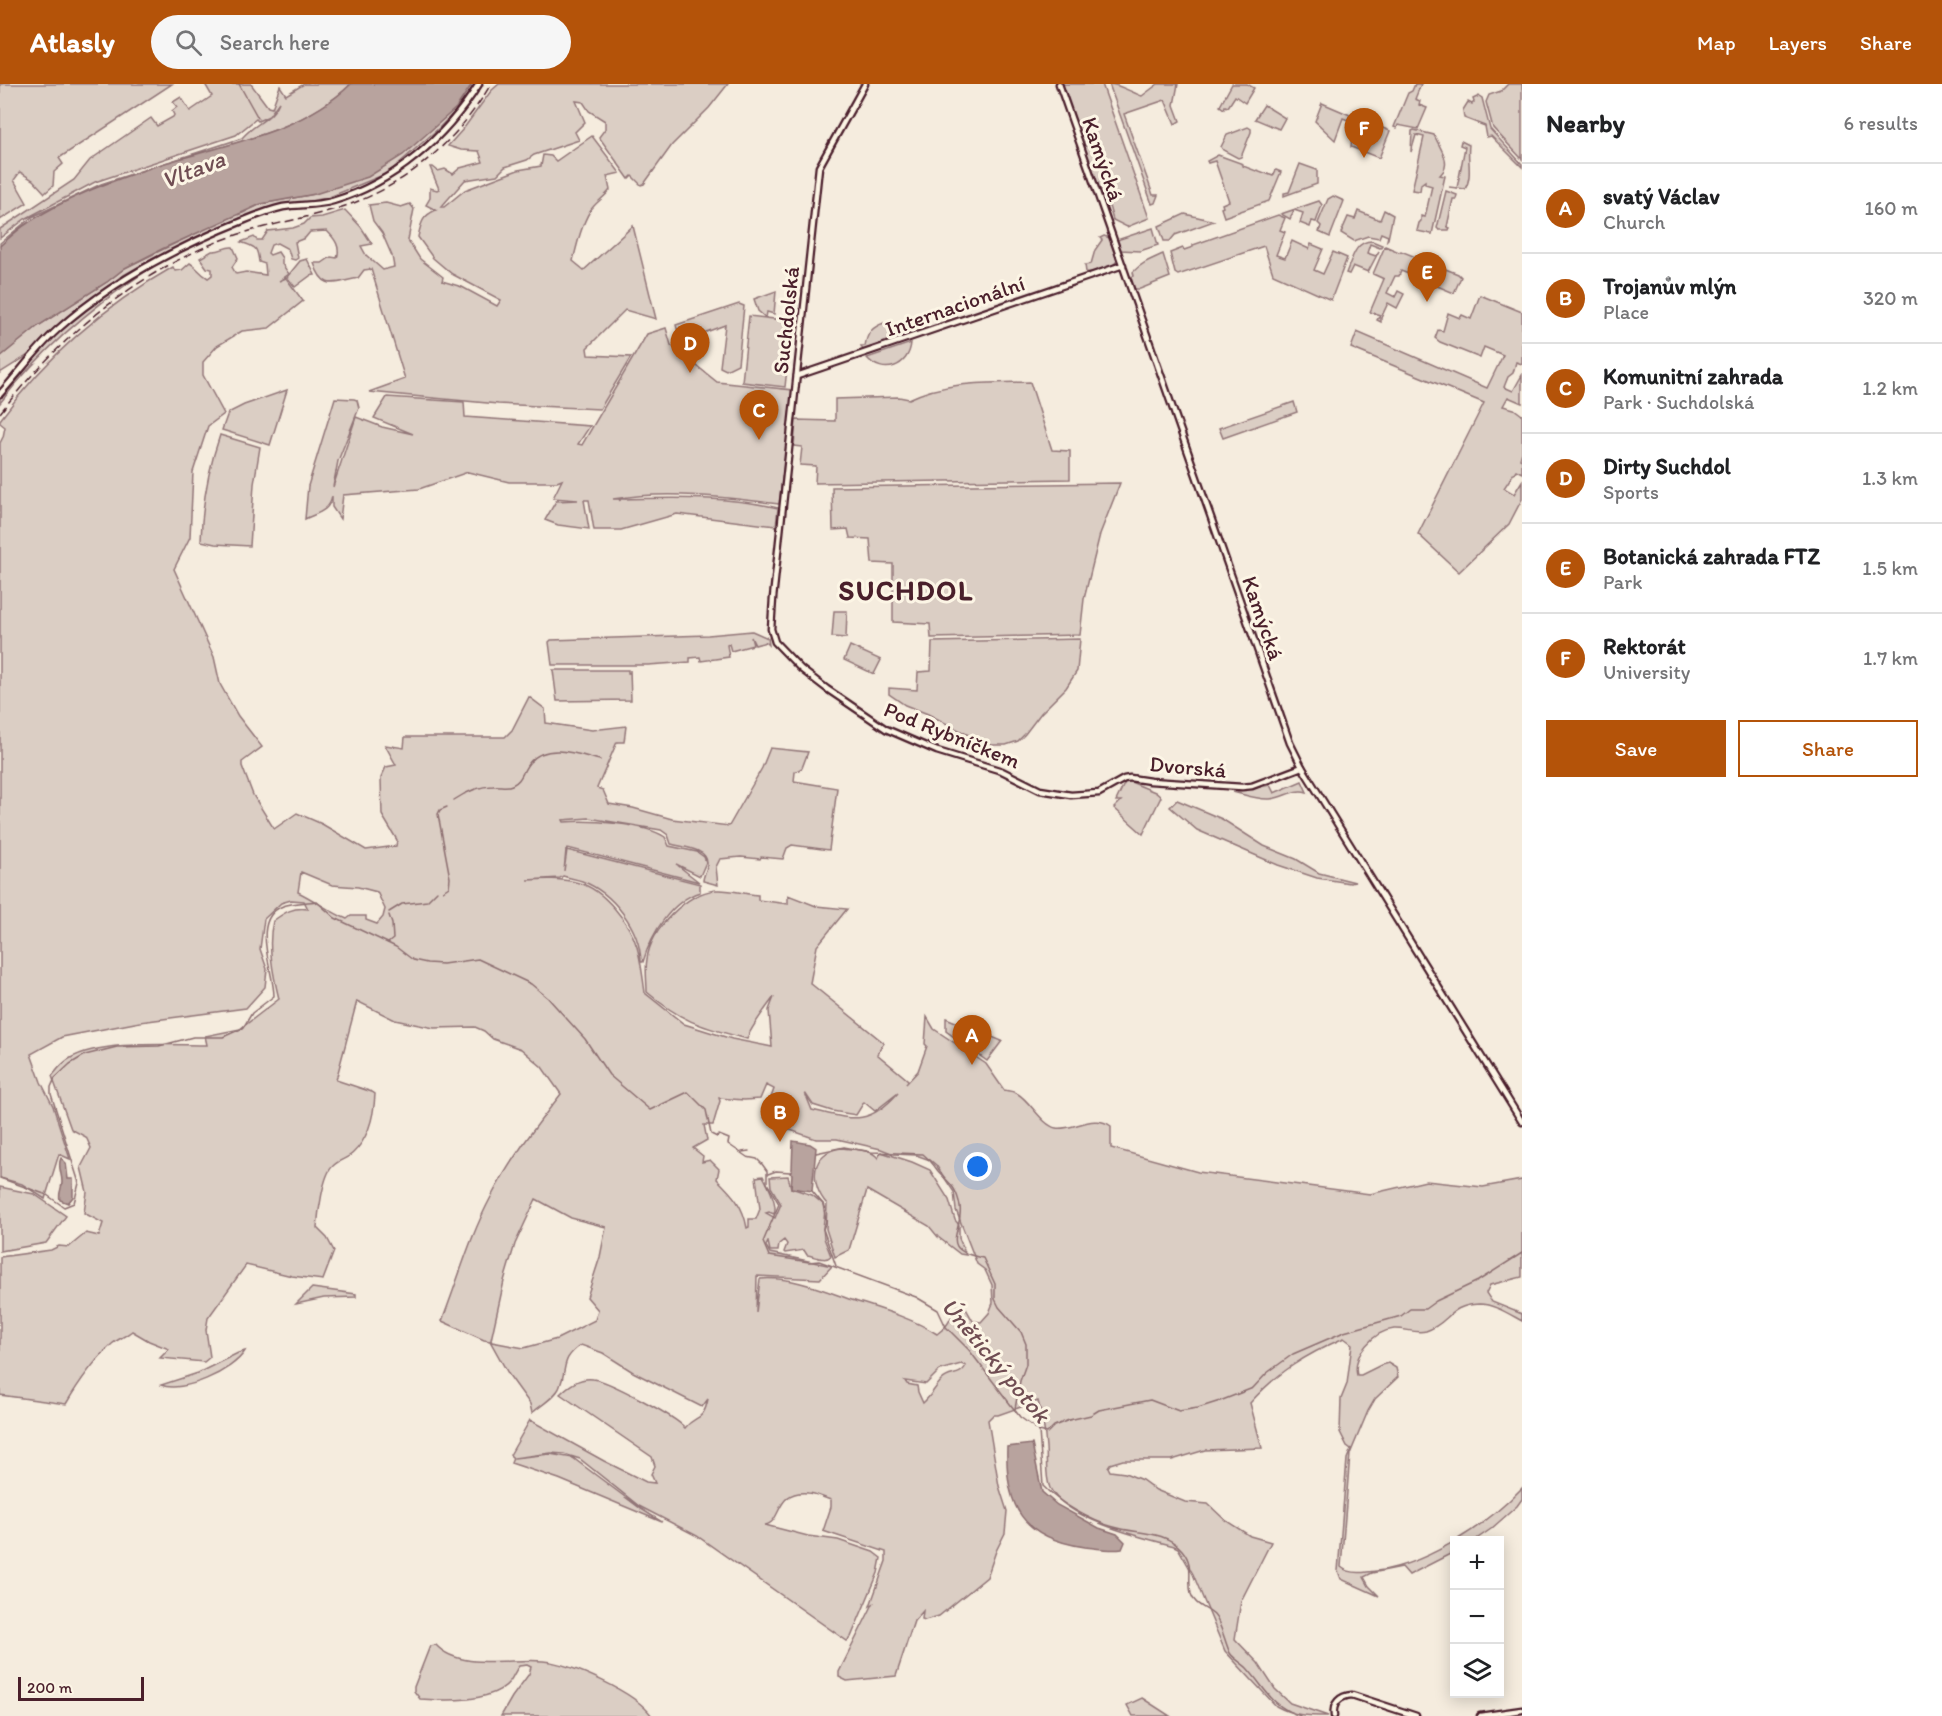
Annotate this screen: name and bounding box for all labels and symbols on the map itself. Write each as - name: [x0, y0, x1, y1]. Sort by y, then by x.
- pin: F: [1344, 109, 1384, 158]
- street label: Kamýcká: [1076, 113, 1130, 205]
- water label: Vltava: [157, 143, 230, 194]
- pin: E: [1408, 252, 1446, 302]
- street label: Suchdolská: [767, 264, 805, 375]
- street label: Internacionální: [882, 269, 1029, 342]
- pin: D: [670, 324, 710, 373]
- pin: C: [740, 390, 778, 440]
- street label: Kamýcká: [1236, 572, 1290, 664]
- district label: SUCHDOL: [838, 573, 974, 607]
- street label: Pod Rybníčkem: [880, 695, 1024, 775]
- street label: Dvorská: [1149, 750, 1228, 784]
- pin: A: [952, 1016, 992, 1065]
- pin: B: [760, 1092, 800, 1142]
- your location: [963, 1152, 992, 1181]
- water label: Únětický potok: [935, 1292, 1058, 1430]
- scale bar: [18, 1674, 144, 1702]

